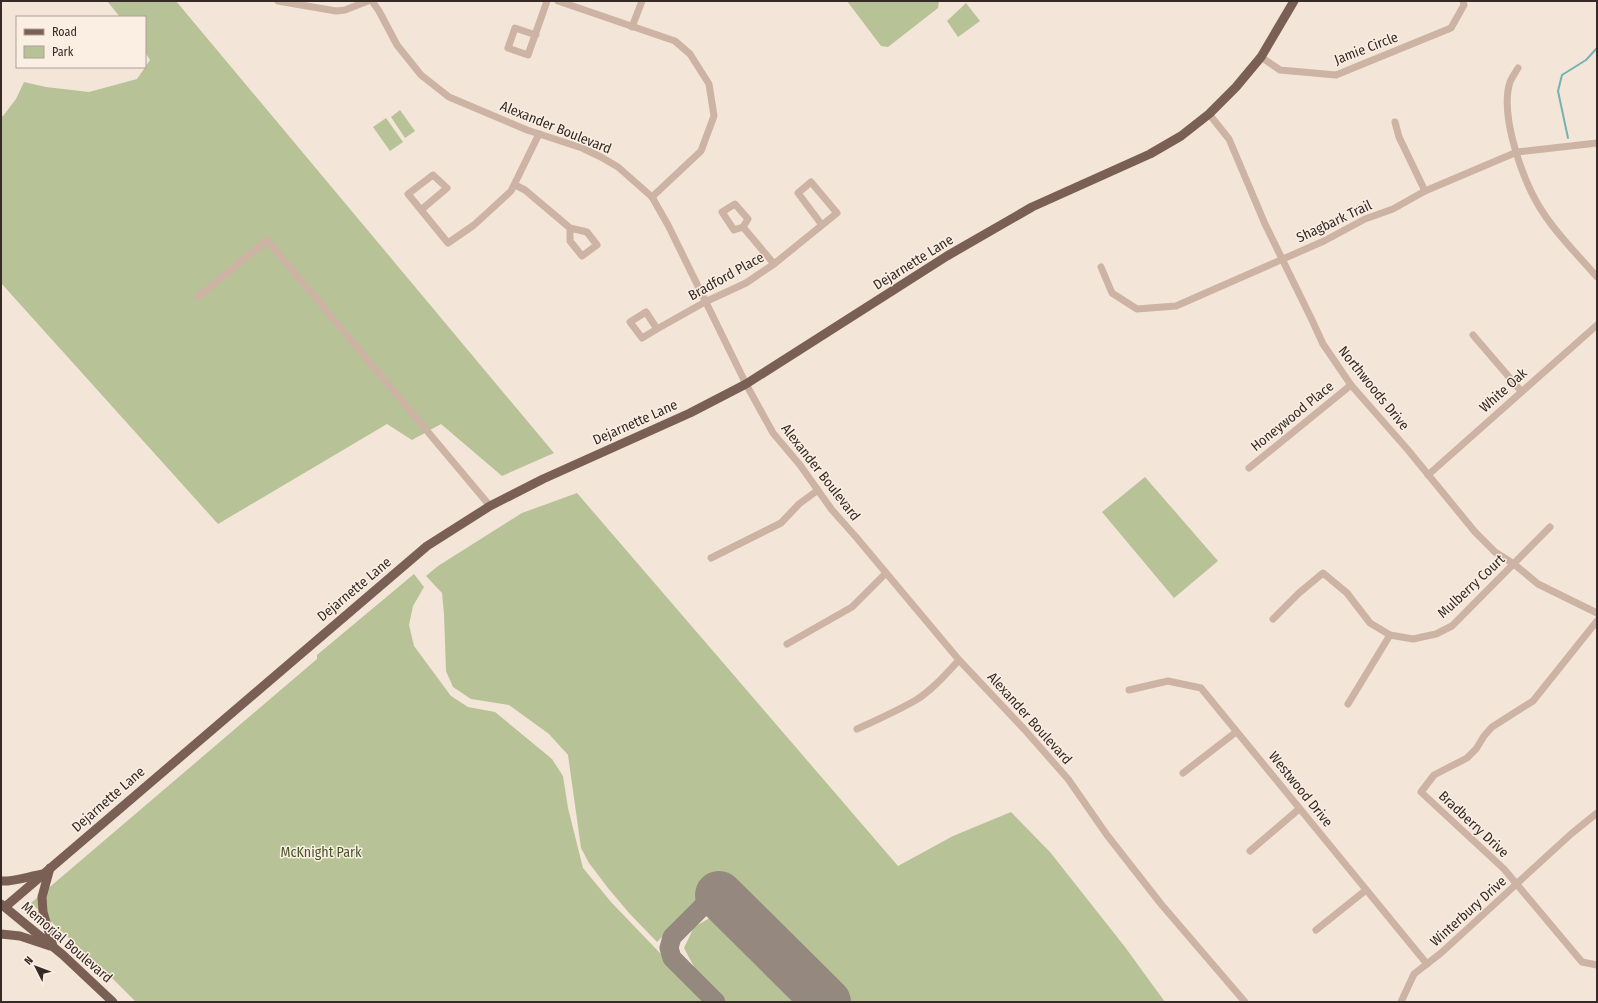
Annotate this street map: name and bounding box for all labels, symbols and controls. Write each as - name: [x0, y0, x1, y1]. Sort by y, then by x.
- legend: [16, 16, 146, 68]
- text: Road: [52, 25, 77, 39]
- street label: Jamie Circle: [1332, 29, 1401, 68]
- text: Park: [52, 45, 74, 59]
- street label: Alexander Boulevard: [498, 97, 614, 157]
- street label: Shagbark Trail: [1294, 196, 1375, 246]
- street label: Dejarnette Lane: [870, 231, 956, 294]
- street label: Bradford Place: [686, 249, 767, 304]
- street label: Northwoods Drive: [1335, 343, 1413, 434]
- street label: White Oak: [1476, 364, 1531, 416]
- street label: Honeywood Place: [1248, 378, 1337, 455]
- street label: Dejarnette Lane: [590, 396, 680, 449]
- street label: Alexander Boulevard: [778, 420, 864, 524]
- street label: Mulberry Court: [1434, 551, 1509, 622]
- street label: Dejarnette Lane: [314, 554, 395, 625]
- street label: Alexander Boulevard: [984, 669, 1076, 768]
- street label: Westwood Drive: [1265, 748, 1336, 831]
- street label: Dejarnette Lane: [68, 763, 148, 836]
- street label: Bradberry Drive: [1435, 788, 1512, 861]
- park label: McKnight Park: [281, 844, 362, 861]
- street label: Winterbury Drive: [1427, 873, 1510, 950]
- street label: Memorial Boulevard: [18, 898, 116, 986]
- north arrow: [16, 947, 56, 987]
- text: N: [22, 954, 36, 967]

